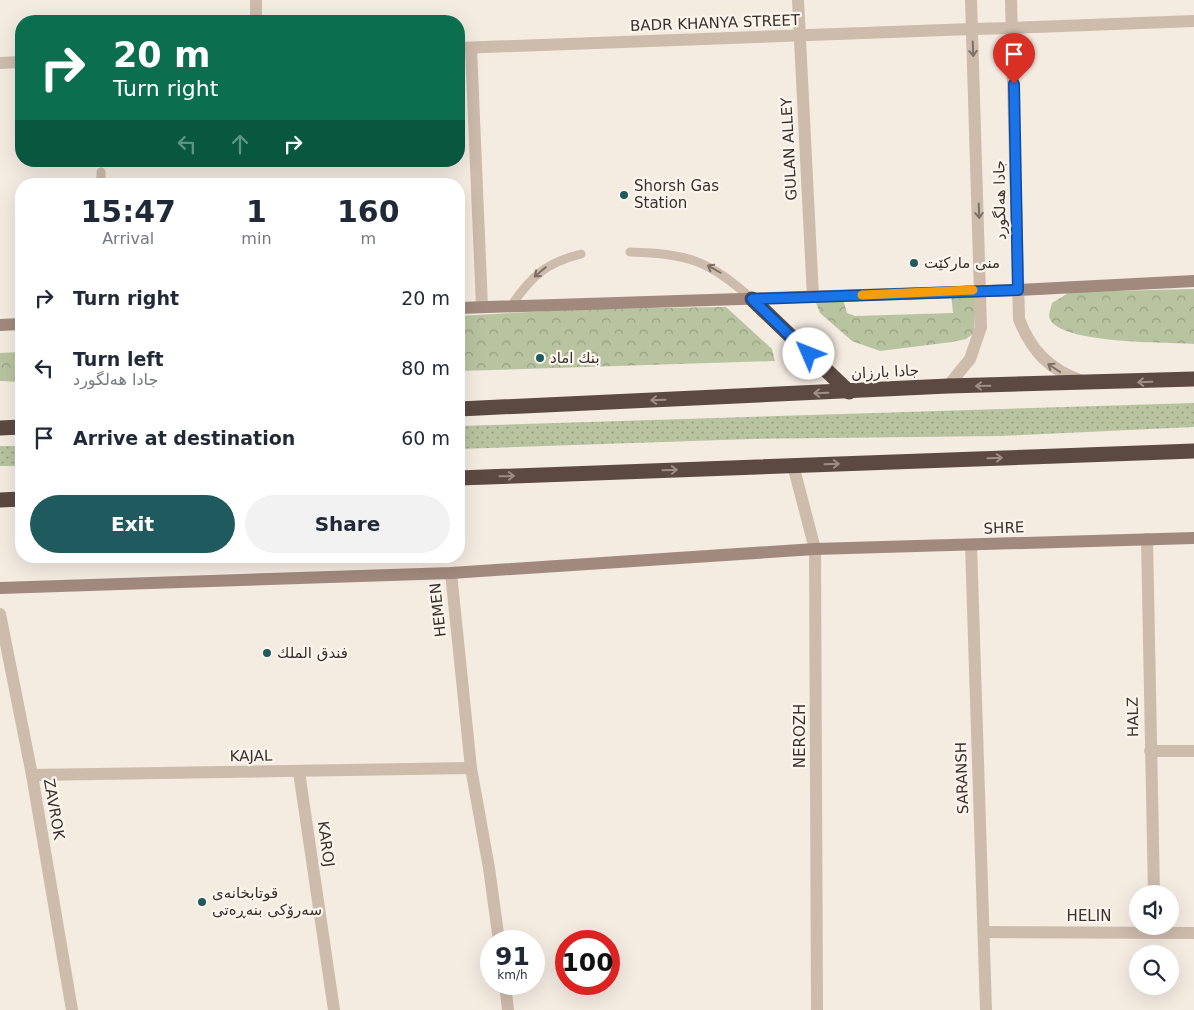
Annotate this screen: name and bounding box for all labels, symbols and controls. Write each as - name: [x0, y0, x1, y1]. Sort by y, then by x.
- street label: BADR KHANYA STREET: [630, 11, 801, 35]
- pin: [993, 33, 1035, 84]
- icon: right: [30, 35, 95, 100]
- text: 20 m: [113, 35, 210, 75]
- one-way arrow: [968, 40, 978, 56]
- icon: arrive: [1000, 40, 1028, 68]
- text: Turn right: [113, 76, 218, 101]
- street label: GULAN ALLEY: [777, 96, 801, 201]
- icon: left: [173, 130, 201, 158]
- icon: ahead: [226, 130, 254, 158]
- icon: right: [279, 130, 307, 158]
- street label: جادا هەلگورد: [990, 160, 1010, 240]
- place label: Shorsh Gas Station: [634, 177, 719, 212]
- marker: Shorsh Gas Station: [618, 189, 630, 201]
- text: 15:47: [80, 194, 176, 229]
- text: 1: [246, 194, 267, 229]
- text: 160: [337, 194, 400, 229]
- one-way arrow: [974, 203, 983, 219]
- text: Arrival: [102, 229, 154, 248]
- text: min: [241, 229, 272, 248]
- text: m: [360, 229, 376, 248]
- place label: منی مارکێت: [924, 254, 1000, 272]
- marker: منی مارکێت: [908, 257, 920, 269]
- one-way arrow: [707, 264, 722, 274]
- one-way arrow: [534, 267, 547, 278]
- icon: right: [30, 284, 58, 312]
- text: Turn right: [73, 287, 179, 309]
- text: 20 m: [401, 287, 450, 309]
- position arrow: [782, 327, 834, 379]
- text: Turn left: [73, 348, 164, 370]
- place label: بنك اماد: [550, 349, 600, 367]
- marker: بنك اماد: [534, 352, 546, 364]
- icon: left: [30, 354, 58, 382]
- text: 80 m: [401, 357, 450, 379]
- street label: جادا بارزان: [851, 361, 919, 383]
- one-way arrow: [1047, 363, 1061, 373]
- text: جادا هەلگورد: [73, 370, 158, 389]
- one-way arrow: [1138, 377, 1154, 386]
- one-way arrow: [975, 381, 992, 391]
- one-way arrow: [813, 388, 829, 398]
- one-way arrow: [650, 395, 666, 405]
- icon: arrive: [30, 424, 58, 452]
- text: Arrive at destination: [73, 427, 295, 449]
- text: 60 m: [401, 427, 450, 449]
- one-way arrow: [986, 454, 1002, 463]
- one-way arrow: [824, 459, 840, 469]
- one-way arrow: [662, 465, 678, 475]
- one-way arrow: [499, 472, 515, 481]
- button: Exit: [30, 495, 235, 553]
- button: Share: [245, 495, 450, 553]
- street label: SHRE: [983, 518, 1025, 538]
- street label: HEMEN: [426, 582, 450, 638]
- place label: فندق الملك: [277, 644, 348, 662]
- marker: فندق الملك: [261, 647, 273, 659]
- street label: HALZ: [1124, 697, 1142, 737]
- street label: NEROZH: [791, 704, 809, 768]
- street label: SARANSH: [952, 742, 972, 814]
- street label: KAJAL: [230, 747, 273, 765]
- street label: ZAVROK: [40, 777, 68, 842]
- street label: KAROJ: [314, 820, 338, 868]
- place label: قوتابخانەی سەرۆکی بنەڕەتی: [212, 884, 322, 919]
- map controls: [1129, 885, 1179, 995]
- button: sound: [1129, 885, 1179, 935]
- marker: قوتابخانەی سەرۆکی بنەڕەتی: [196, 896, 208, 908]
- street label: HELIN: [1067, 907, 1111, 925]
- speed limit sign: 100: [555, 930, 620, 995]
- text: 91: [495, 942, 530, 971]
- button: search: [1129, 945, 1179, 995]
- text: km/h: [497, 968, 528, 982]

